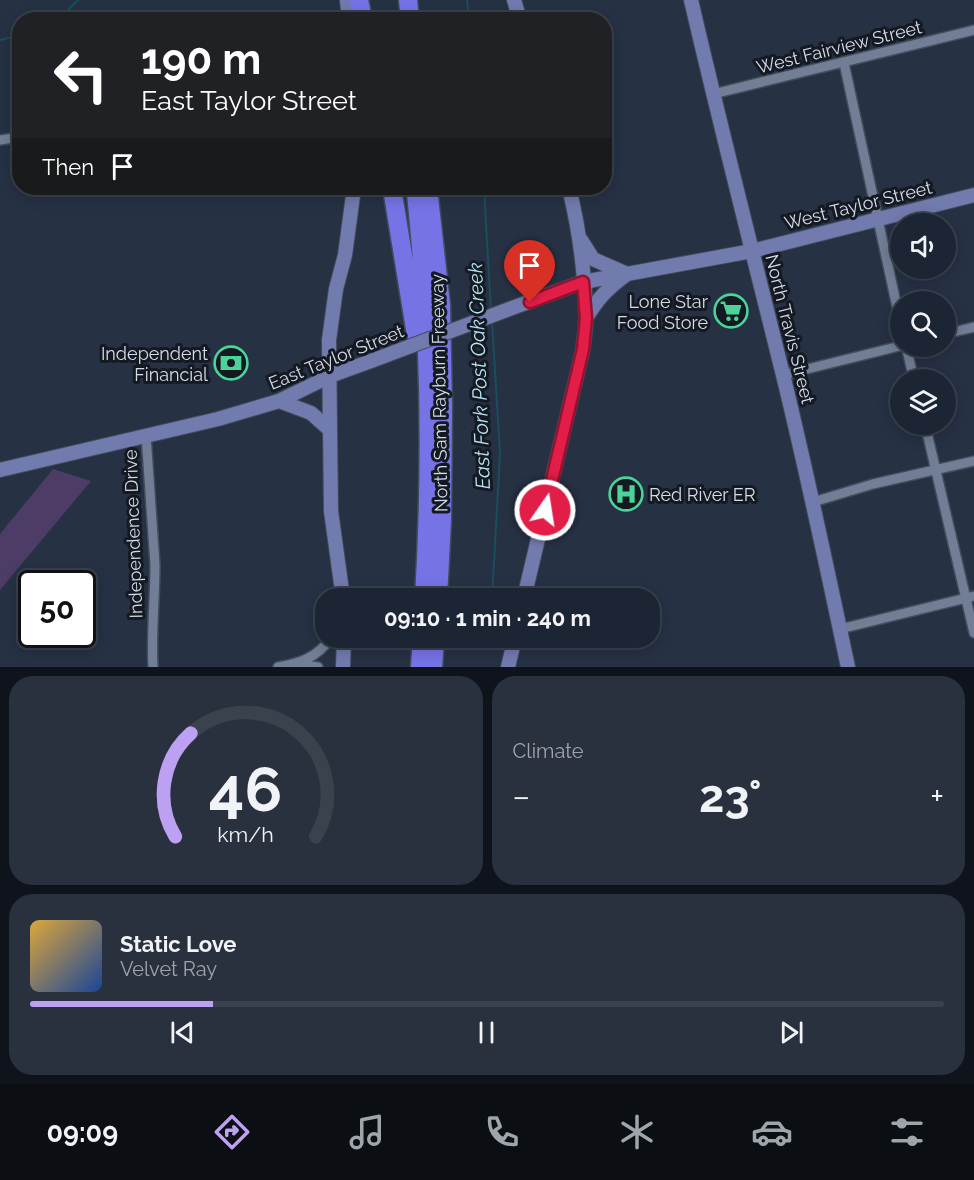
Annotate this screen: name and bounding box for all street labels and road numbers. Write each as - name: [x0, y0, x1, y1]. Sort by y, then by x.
- street label: West Fairview Street: [754, 16, 924, 78]
- street label: West Taylor Street: [782, 177, 934, 233]
- street label: North Travis Street: [761, 252, 819, 406]
- street label: North Sam Rayburn Freeway: [426, 273, 452, 512]
- street label: East Taylor Street: [265, 320, 407, 394]
- street label: Independence Drive: [120, 449, 146, 619]

